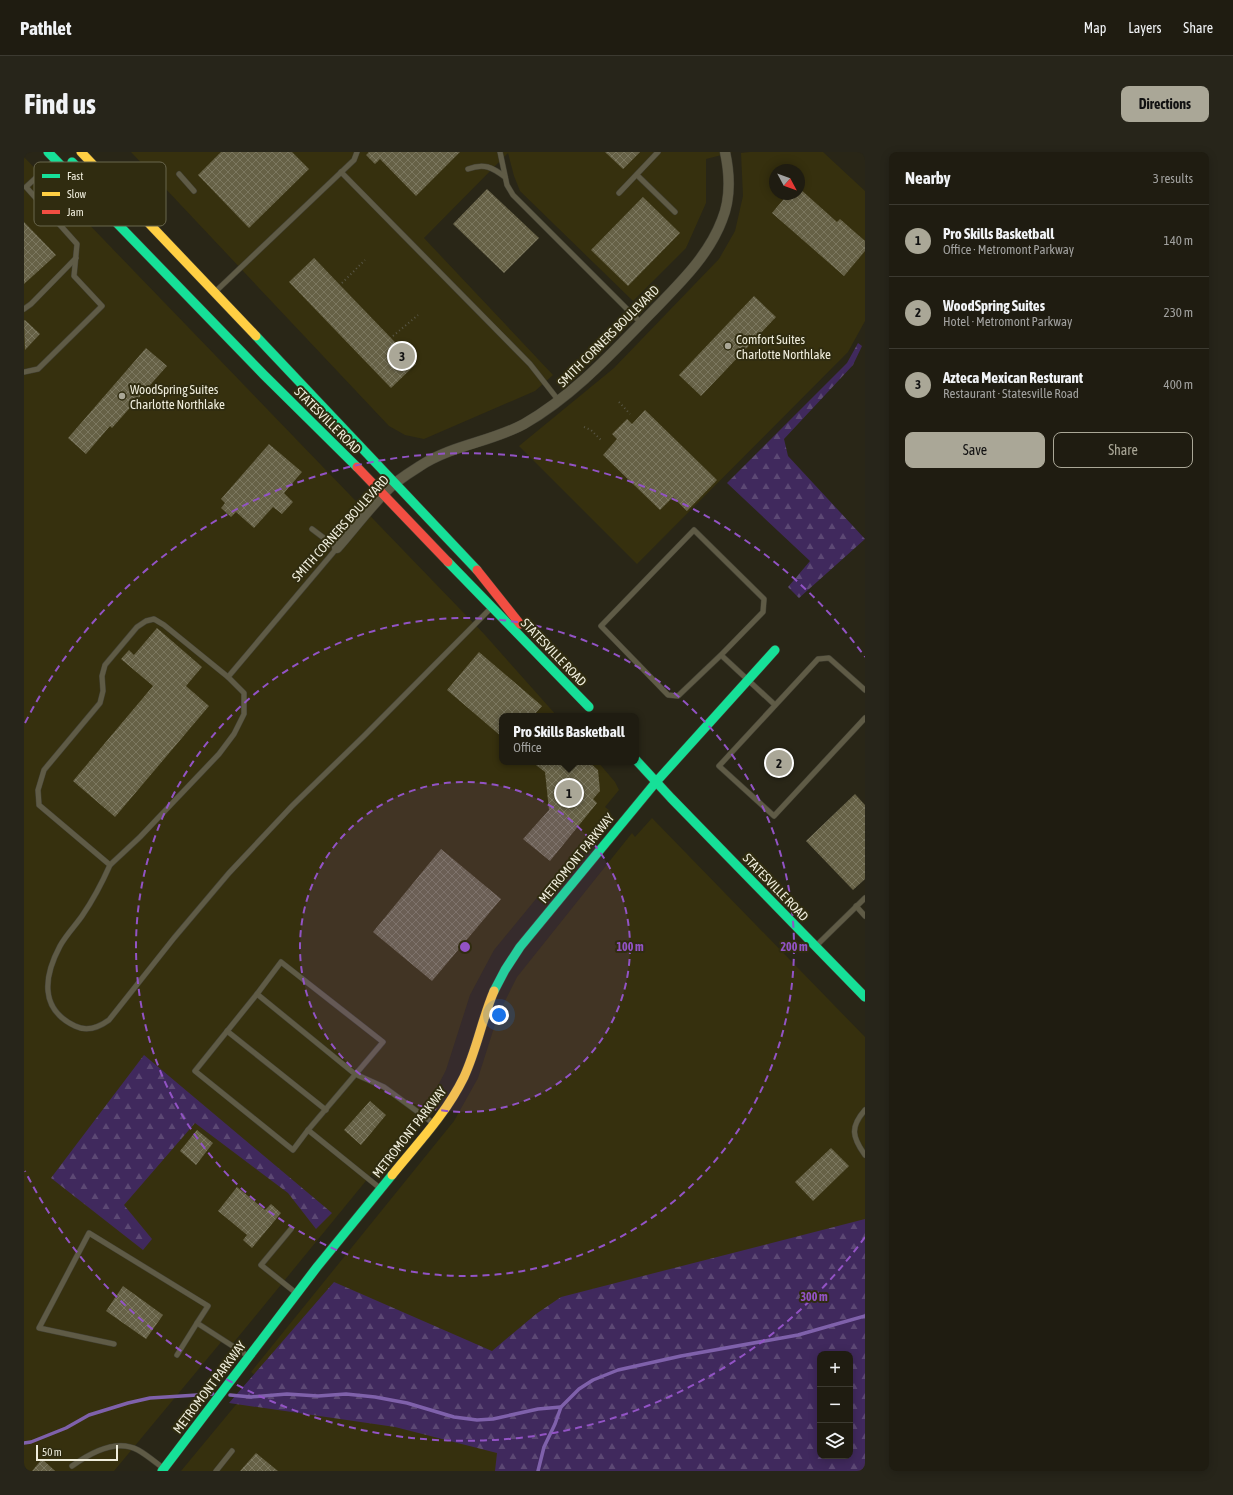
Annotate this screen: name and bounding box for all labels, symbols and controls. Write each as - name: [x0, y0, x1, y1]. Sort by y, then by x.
- text: Pathlet: [20, 17, 71, 39]
- text: Map: [1084, 20, 1106, 36]
- text: Layers: [1128, 20, 1161, 36]
- text: Share: [1183, 20, 1213, 36]
- button: Directions: [1121, 86, 1209, 122]
- text: Find us: [24, 88, 96, 120]
- legend: [34, 162, 166, 226]
- north arrow: [769, 164, 805, 200]
- text: Nearby: [905, 168, 951, 188]
- text: Fast: [67, 170, 83, 182]
- text: 3 results: [1153, 171, 1193, 186]
- text: Slow: [67, 188, 86, 200]
- text: Jam: [67, 206, 84, 218]
- text: Pro Skills Basketball: [943, 225, 1054, 242]
- text: 1: [915, 233, 921, 248]
- text: 140 m: [1164, 233, 1193, 248]
- text: Office · Metromont Parkway: [943, 242, 1074, 257]
- street label: SMITH CORNERS BOULEVARD: [554, 282, 662, 390]
- text: WoodSpring Suites: [943, 297, 1045, 314]
- text: 2: [915, 305, 921, 320]
- text: 230 m: [1164, 305, 1193, 320]
- text: Hotel · Metromont Parkway: [943, 314, 1072, 329]
- place label: Comfort Suites Charlotte Northlake: [736, 332, 831, 362]
- pin: 3: [389, 341, 415, 371]
- marker: Comfort Suites Charlotte Northlake: [723, 341, 733, 351]
- text: Azteca Mexican Resturant: [943, 369, 1083, 386]
- text: 3: [915, 377, 921, 392]
- text: 400 m: [1164, 377, 1193, 392]
- place label: WoodSpring Suites Charlotte Northlake: [130, 382, 225, 412]
- street label: STATESVILLE ROAD: [291, 384, 364, 457]
- text: Restaurant · Statesville Road: [943, 386, 1079, 401]
- marker: WoodSpring Suites Charlotte Northlake: [117, 391, 127, 401]
- button: Save: [905, 432, 1045, 468]
- button: Share: [1053, 432, 1193, 468]
- street label: SMITH CORNERS BOULEVARD: [289, 472, 392, 584]
- street label: STATESVILLE ROAD: [518, 616, 590, 689]
- popup: [499, 713, 639, 765]
- text: Pro Skills Basketball: [513, 723, 625, 740]
- text: Office: [513, 740, 542, 755]
- pin: 2: [766, 748, 792, 778]
- pin: 1: [556, 778, 582, 808]
- street label: METROMONT PARKWAY: [536, 810, 617, 906]
- street label: STATESVILLE ROAD: [740, 851, 812, 924]
- centre of rings: [458, 940, 472, 954]
- text: 100 m: [616, 940, 644, 954]
- text: 200 m: [780, 940, 808, 954]
- your location: [489, 1005, 509, 1025]
- street label: METROMONT PARKWAY: [369, 1084, 450, 1181]
- text: 300 m: [800, 1290, 828, 1304]
- street label: METROMONT PARKWAY: [170, 1338, 249, 1436]
- map controls: [817, 1351, 853, 1459]
- button: +: [817, 1351, 853, 1387]
- button: −: [817, 1387, 853, 1423]
- button: layers: [817, 1423, 853, 1459]
- scale bar: [36, 1443, 118, 1462]
- text: 50 m: [42, 1446, 62, 1458]

